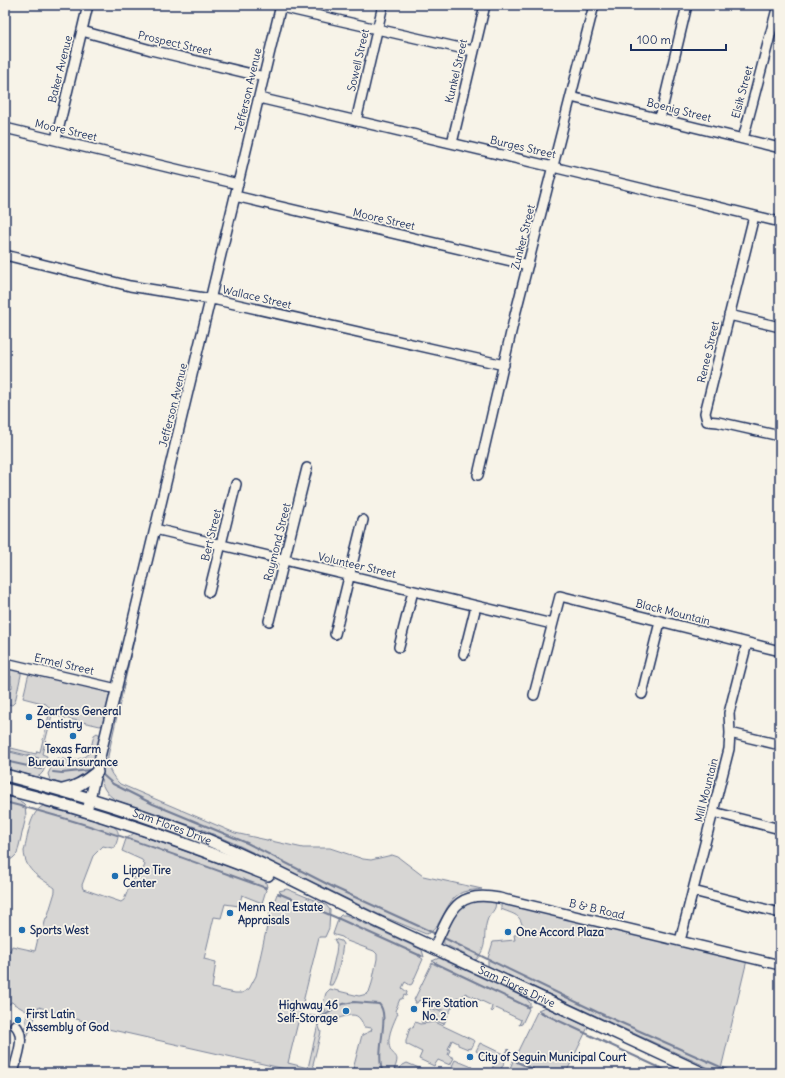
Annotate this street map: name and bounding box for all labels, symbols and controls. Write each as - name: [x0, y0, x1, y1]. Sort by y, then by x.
- scale bar: [631, 26, 726, 52]
- street label: Sowell Street: [344, 27, 372, 93]
- street label: Prospect Street: [137, 28, 214, 58]
- text: 100 m: [637, 32, 671, 47]
- street label: Baker Avenue: [45, 34, 75, 104]
- street label: Kunkel Street: [442, 37, 470, 104]
- street label: Jefferson Avenue: [232, 47, 264, 133]
- street label: Elsik Street: [728, 64, 756, 120]
- street label: Boenig Street: [645, 95, 713, 125]
- street label: Moore Street: [34, 116, 99, 144]
- street label: Burges Street: [489, 133, 558, 161]
- street label: Zunker Street: [508, 203, 538, 271]
- street label: Moore Street: [352, 205, 417, 233]
- street label: Wallace Street: [221, 282, 293, 312]
- street label: Renee Street: [694, 320, 722, 384]
- street label: Jefferson Avenue: [156, 362, 190, 448]
- street label: Raymond Street: [261, 501, 294, 583]
- street label: Bert Street: [198, 507, 224, 563]
- street label: Volunteer Street: [317, 549, 398, 581]
- street label: Black Mountain: [634, 596, 712, 628]
- street label: Ermel Street: [33, 650, 96, 678]
- place label: Zearfoss General Dentistry: [37, 704, 121, 732]
- marker: Zearfoss General Dentistry: [24, 712, 34, 722]
- marker: Texas Farm Bureau Insurance: [68, 731, 78, 741]
- place label: Texas Farm Bureau Insurance: [28, 742, 118, 769]
- street label: Mill Mountain: [691, 757, 721, 823]
- street label: Sam Flores Drive: [131, 806, 214, 848]
- place label: Lippe Tire Center: [123, 863, 171, 890]
- marker: Lippe Tire Center: [110, 871, 120, 881]
- street label: B & B Road: [568, 896, 627, 922]
- place label: Menn Real Estate Appraisals: [238, 900, 323, 928]
- marker: Menn Real Estate Appraisals: [225, 908, 235, 918]
- place label: Sports West: [30, 923, 89, 938]
- marker: Sports West: [17, 925, 27, 935]
- place label: One Accord Plaza: [516, 925, 605, 939]
- marker: One Accord Plaza: [503, 927, 513, 937]
- street label: Sam Flores Drive: [476, 962, 558, 1010]
- place label: Fire Station No. 2: [422, 996, 479, 1023]
- place label: Highway 46 Self-Storage: [277, 998, 338, 1026]
- marker: Fire Station No. 2: [409, 1004, 419, 1014]
- marker: Highway 46 Self-Storage: [341, 1006, 351, 1016]
- place label: First Latin Assembly of God: [26, 1007, 110, 1035]
- marker: First Latin Assembly of God: [13, 1015, 23, 1025]
- place label: City of Seguin Municipal Court: [478, 1050, 627, 1065]
- marker: City of Seguin Municipal Court: [465, 1052, 475, 1062]

